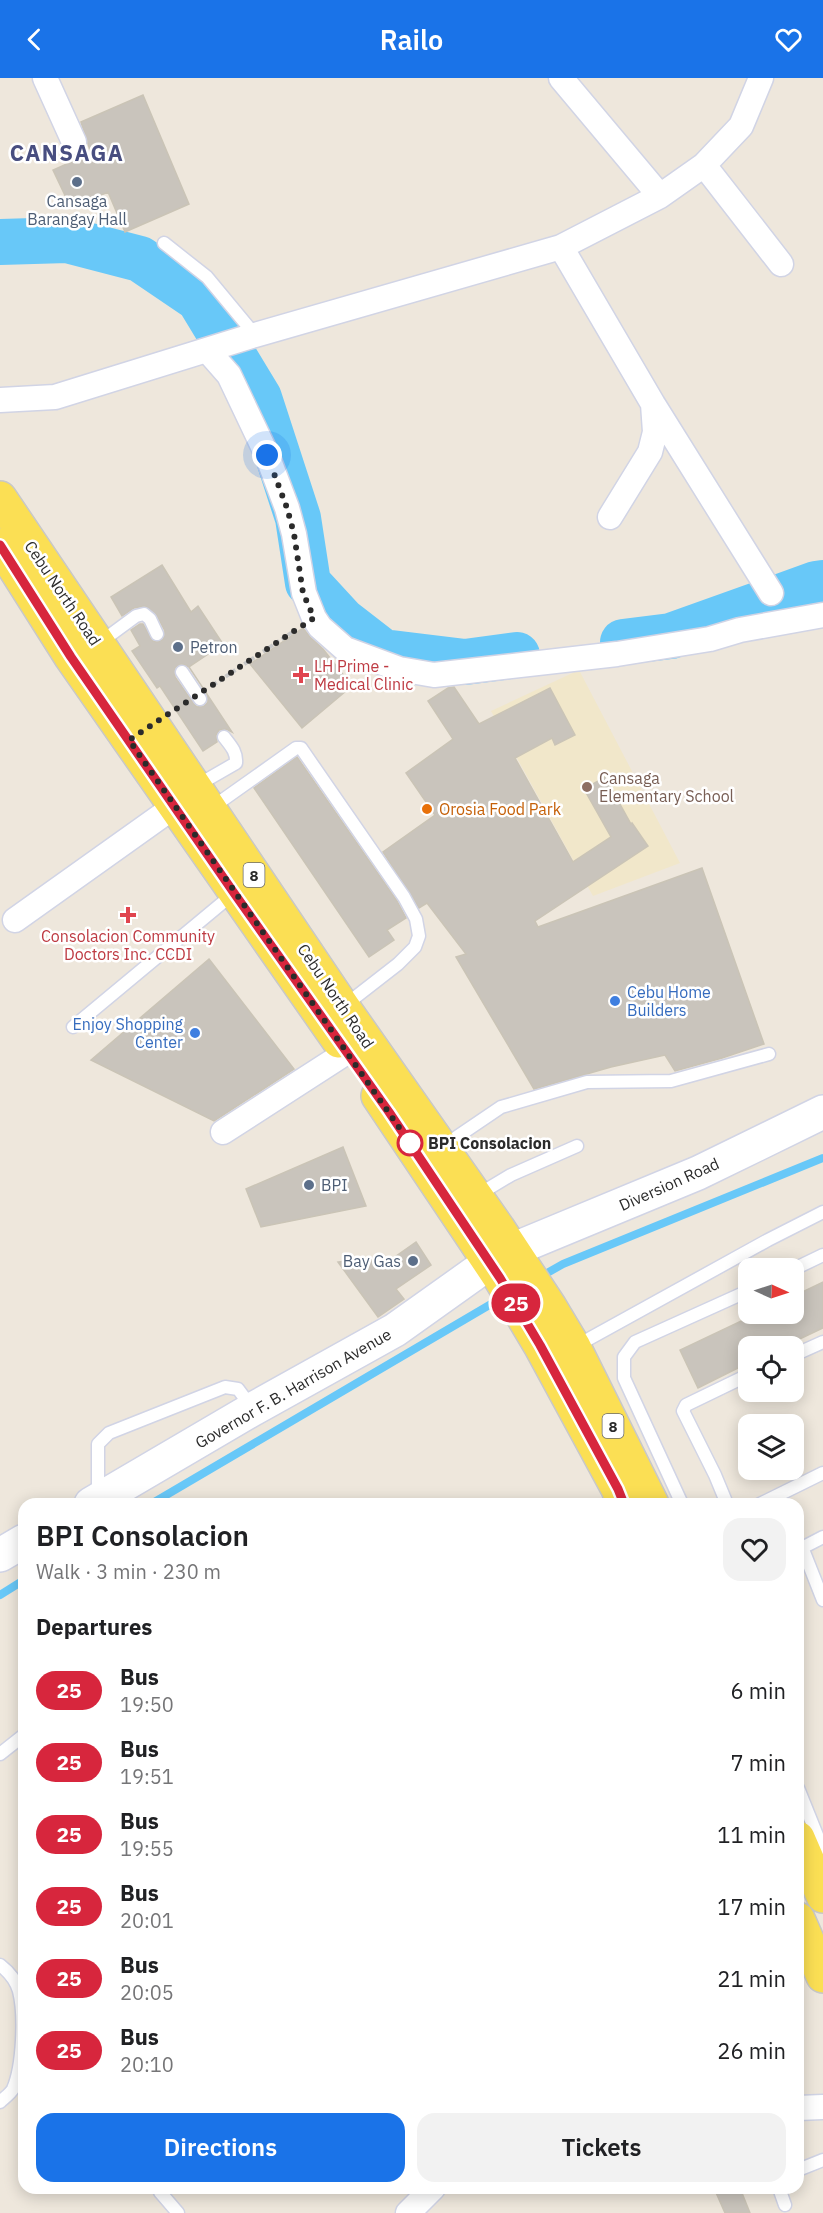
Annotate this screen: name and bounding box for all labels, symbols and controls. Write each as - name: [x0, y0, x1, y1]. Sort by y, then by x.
- text: Railo: [380, 22, 443, 57]
- icon: back: [18, 23, 51, 56]
- icon: heart: [772, 23, 805, 56]
- district label: CANSAGA: [10, 138, 124, 167]
- marker: Cansaga Barangay Hall: [70, 175, 84, 189]
- place label: Cansaga Barangay Hall: [27, 191, 127, 229]
- your location: [252, 440, 282, 470]
- street label: Cebu North Road: [21, 537, 105, 649]
- place label: Petron: [190, 637, 238, 657]
- marker: Petron: [171, 640, 185, 654]
- place label: LH Prime - Medical Clinic: [314, 656, 413, 694]
- marker: LH Prime - Medical Clinic: [292, 666, 310, 684]
- place label: Cansaga Elementary School: [599, 768, 734, 806]
- marker: Cansaga Elementary School: [580, 780, 594, 794]
- place label: Orosia Food Park: [439, 799, 562, 819]
- marker: Orosia Food Park: [420, 802, 434, 816]
- road number: 8: [244, 863, 264, 887]
- marker: Consolacion Community Doctors Inc. CCDI: [119, 906, 137, 924]
- place label: Consolacion Community Doctors Inc. CCDI: [41, 926, 215, 964]
- street label: Cebu North Road: [294, 940, 378, 1052]
- place label: Cebu Home Builders: [627, 982, 711, 1020]
- marker: Cebu Home Builders: [608, 994, 622, 1008]
- place label: Enjoy Shopping Center: [73, 1014, 184, 1052]
- marker: Enjoy Shopping Center: [188, 1026, 202, 1040]
- marker: BPI Consolacion: [397, 1130, 423, 1156]
- place label: BPI Consolacion: [428, 1133, 551, 1153]
- street label: Diversion Road: [616, 1153, 722, 1215]
- place label: BPI: [321, 1175, 348, 1195]
- marker: BPI: [302, 1178, 316, 1192]
- place label: Bay Gas: [343, 1251, 401, 1271]
- marker: Bay Gas: [406, 1254, 420, 1268]
- north arrow: [738, 1258, 804, 1324]
- map controls: [738, 1258, 804, 1480]
- line badge: 25: [489, 1284, 543, 1322]
- text: 25: [503, 1289, 529, 1317]
- street label: Governor F. B. Harrison Avenue: [192, 1324, 395, 1452]
- button: locate: [738, 1336, 804, 1402]
- road number: 8: [602, 1414, 624, 1438]
- button: layers: [738, 1414, 804, 1480]
- text: BPI Consolacion: [36, 1517, 249, 1554]
- button: heart: [723, 1518, 786, 1581]
- text: Walk · 3 min · 230 m: [36, 1558, 221, 1585]
- text: Departures: [36, 1612, 152, 1641]
- text: Bus: [120, 1662, 159, 1691]
- text: 25: [56, 1676, 82, 1704]
- text: 6 min: [730, 1676, 786, 1705]
- text: 19:50: [120, 1691, 174, 1718]
- text: Bus: [120, 1734, 159, 1763]
- text: 25: [56, 1748, 82, 1776]
- text: 7 min: [730, 1748, 786, 1777]
- text: 19:51: [120, 1763, 174, 1790]
- text: Bus: [120, 1806, 159, 1835]
- text: 25: [56, 1820, 82, 1848]
- text: 11 min: [717, 1820, 786, 1849]
- text: 19:55: [120, 1835, 174, 1862]
- text: Bus: [120, 1878, 159, 1907]
- text: 25: [56, 1892, 82, 1920]
- text: 17 min: [717, 1892, 786, 1921]
- text: 20:01: [120, 1907, 174, 1934]
- text: Bus: [120, 1950, 159, 1979]
- text: 25: [56, 1964, 82, 1992]
- text: 21 min: [717, 1964, 786, 1993]
- text: 20:05: [120, 1979, 174, 2006]
- text: Bus: [120, 2022, 159, 2051]
- text: 25: [56, 2036, 82, 2064]
- text: 26 min: [717, 2036, 786, 2065]
- text: 20:10: [120, 2051, 174, 2078]
- button: Directions: [36, 2113, 405, 2182]
- button: Tickets: [417, 2113, 786, 2182]

